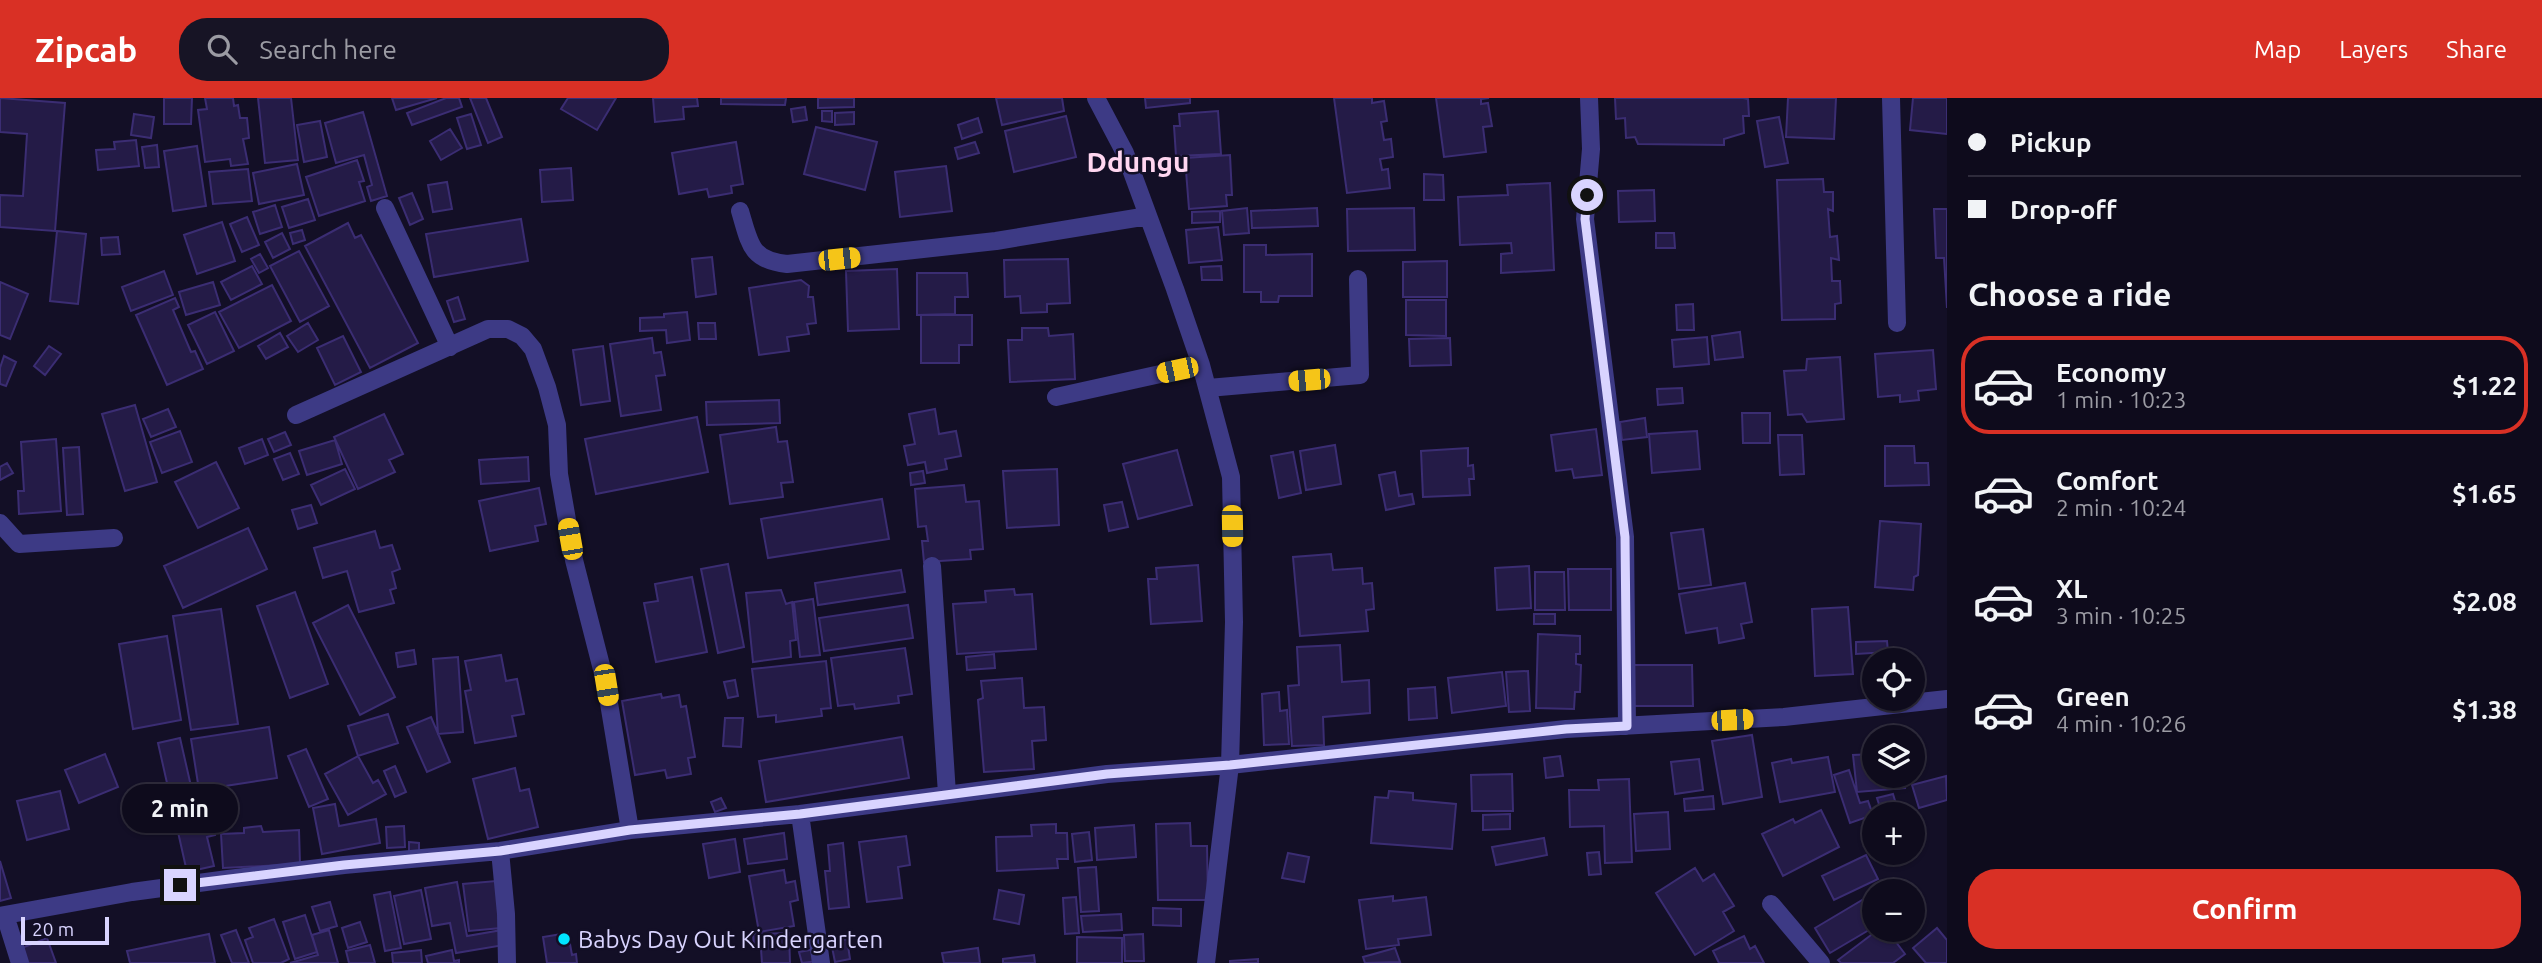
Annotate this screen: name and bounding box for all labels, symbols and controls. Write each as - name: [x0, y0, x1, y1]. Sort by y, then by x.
- search box: [179, 18, 669, 81]
- icon: search: [203, 30, 241, 68]
- text: Zipcab: [35, 31, 137, 68]
- text: Search here: [259, 35, 397, 64]
- text: Map: [2254, 36, 2301, 63]
- text: Layers: [2339, 36, 2408, 63]
- text: Share: [2446, 36, 2507, 63]
- text: Pickup: [2010, 128, 2092, 157]
- district label: Ddungu: [1087, 146, 1189, 177]
- route start: [1571, 179, 1603, 211]
- text: Drop-off: [2010, 195, 2117, 224]
- car: [818, 246, 861, 272]
- text: Choose a ride: [1968, 276, 2171, 312]
- icon: car: [1972, 354, 2035, 417]
- car: [1155, 355, 1200, 385]
- text: Economy: [2056, 358, 2166, 387]
- car: [1288, 368, 1331, 392]
- text: $1.22: [2452, 371, 2517, 400]
- text: 1 min · 10:23: [2056, 387, 2187, 412]
- icon: car: [1972, 462, 2035, 525]
- text: Comfort: [2056, 466, 2159, 495]
- text: $1.65: [2452, 479, 2517, 508]
- text: 2 min · 10:24: [2056, 495, 2187, 520]
- car: [1222, 505, 1243, 547]
- car: [557, 516, 584, 562]
- icon: car: [1972, 570, 2035, 633]
- text: XL: [2056, 574, 2087, 603]
- text: $2.08: [2452, 587, 2517, 616]
- text: 3 min · 10:25: [2056, 603, 2187, 628]
- map controls: [1862, 648, 1925, 942]
- button: locate: [1862, 648, 1925, 711]
- car: [593, 663, 620, 707]
- icon: car: [1972, 678, 2035, 741]
- text: Green: [2056, 682, 2130, 711]
- text: $1.38: [2452, 695, 2517, 724]
- car: [1711, 708, 1754, 732]
- text: 4 min · 10:26: [2056, 711, 2187, 736]
- button: layers: [1862, 725, 1925, 788]
- callout: 2 min: [122, 784, 238, 832]
- text: 2 min: [151, 796, 209, 821]
- button: +: [1862, 802, 1925, 865]
- route end: [164, 869, 196, 901]
- button: Confirm: [1968, 869, 2521, 949]
- button: −: [1862, 879, 1925, 942]
- scale bar: [21, 914, 108, 946]
- text: 20 m: [32, 918, 74, 940]
- place label: Babys Day Out Kindergarten: [578, 926, 883, 953]
- marker: Babys Day Out Kindergarten: [556, 931, 572, 947]

